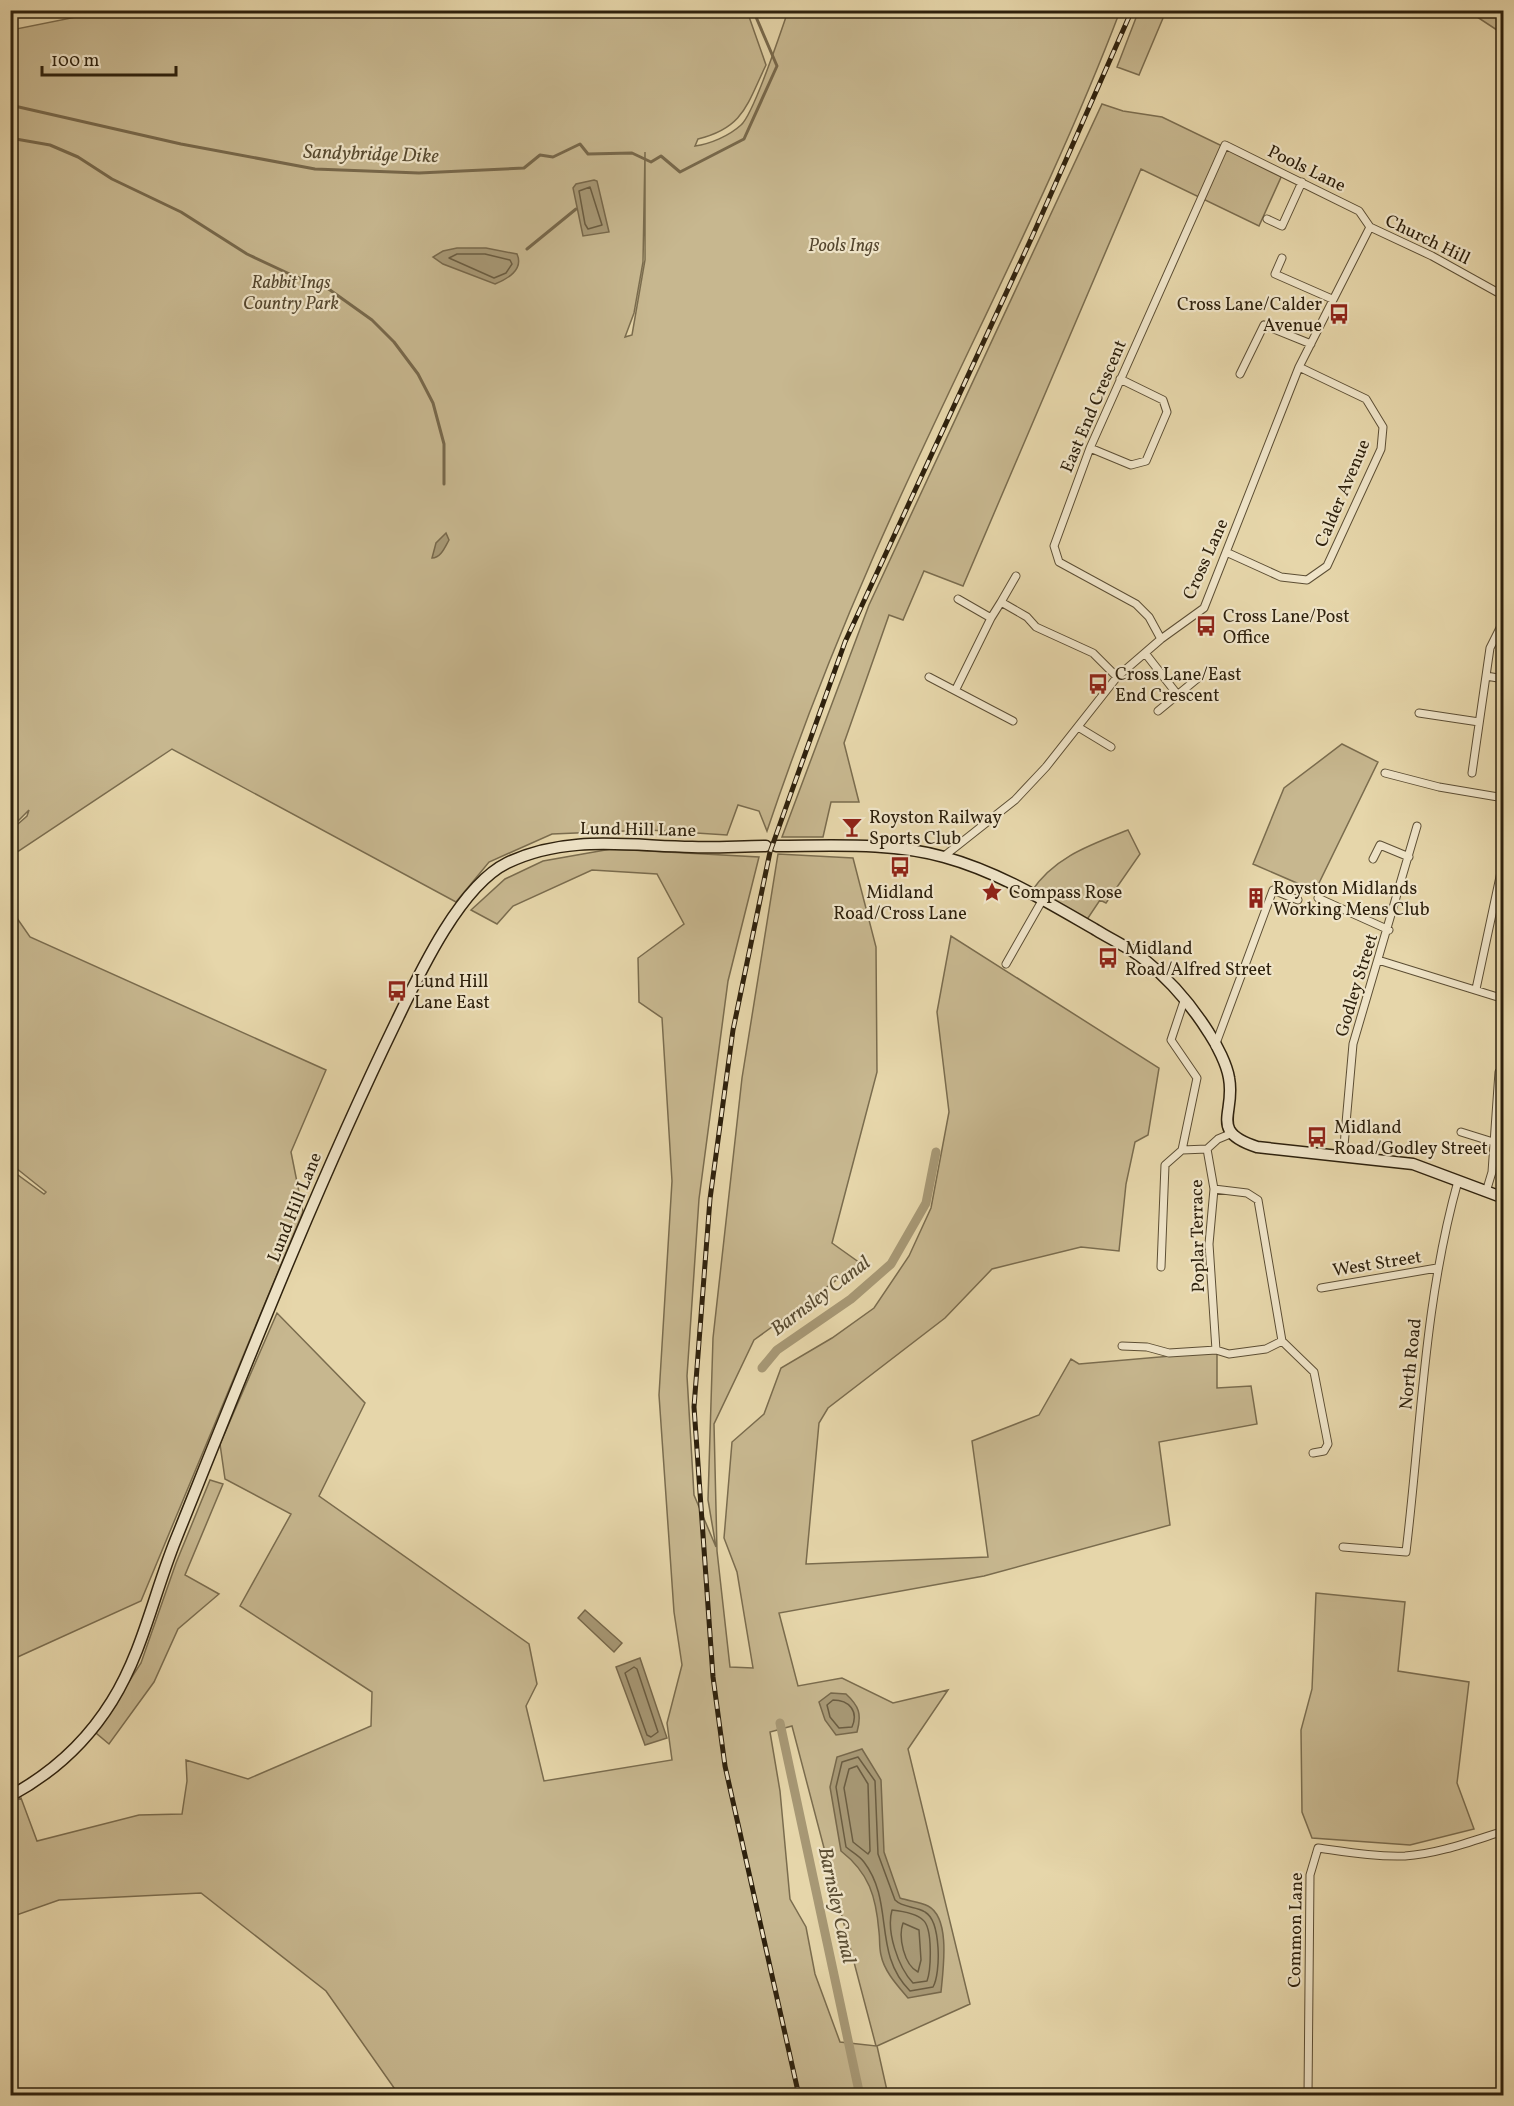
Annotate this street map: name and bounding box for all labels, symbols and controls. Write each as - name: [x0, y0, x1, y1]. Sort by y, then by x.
- scale bar: [42, 39, 176, 77]
- text: 100 m: [51, 49, 100, 74]
- water label: Sandybridge Dike: [303, 139, 440, 171]
- street label: Pools Lane: [1263, 140, 1350, 199]
- street label: Church Hill: [1381, 209, 1474, 272]
- park label: Pools Ings: [808, 234, 880, 259]
- park label: Rabbit Ings Country Park: [243, 271, 339, 317]
- place label: Cross Lane/Calder Avenue: [1177, 293, 1322, 339]
- bus stop icon: Cross Lane/Calder Avenue: [1327, 302, 1351, 326]
- street label: East End Crescent: [1055, 336, 1134, 477]
- street label: Calder Avenue: [1309, 436, 1377, 551]
- street label: Cross Lane: [1177, 515, 1235, 604]
- place label: Cross Lane/Post Office: [1223, 605, 1349, 651]
- bus stop icon: Cross Lane/Post Office: [1194, 614, 1218, 638]
- place label: Cross Lane/East End Crescent: [1115, 663, 1242, 709]
- bus stop icon: Cross Lane/East End Crescent: [1086, 672, 1110, 696]
- place label: Royston Railway Sports Club: [869, 806, 1002, 852]
- bar icon: Royston Railway Sports Club: [840, 815, 864, 839]
- street label: Lund Hill Lane: [580, 817, 696, 844]
- bus stop icon: Midland Road/Cross Lane: [888, 855, 912, 879]
- place label: Royston Midlands Working Mens Club: [1273, 877, 1430, 923]
- place icon: Compass Rose: [980, 880, 1004, 904]
- place label: Midland Road/Cross Lane: [833, 881, 967, 927]
- place label: Compass Rose: [1009, 881, 1122, 906]
- building icon: Royston Midlands Working Mens Club: [1244, 886, 1268, 910]
- street label: Godley Street: [1330, 931, 1385, 1040]
- place label: Midland Road/Alfred Street: [1125, 937, 1272, 983]
- bus stop icon: Midland Road/Alfred Street: [1096, 946, 1120, 970]
- place label: Lund Hill Lane East: [414, 970, 490, 1016]
- bus stop icon: Lund Hill Lane East: [385, 979, 409, 1003]
- place label: Midland Road/Godley Street: [1334, 1116, 1488, 1162]
- bus stop icon: Midland Road/Godley Street: [1305, 1125, 1329, 1149]
- street label: Lund Hill Lane: [262, 1149, 329, 1266]
- street label: Poplar Terrace: [1185, 1179, 1212, 1293]
- street label: West Street: [1331, 1245, 1424, 1284]
- water label: Barnsley Canal: [765, 1250, 877, 1343]
- street label: North Road: [1394, 1317, 1429, 1411]
- water label: Barnsley Canal: [810, 1844, 862, 1966]
- street label: Common Lane: [1283, 1872, 1310, 1988]

